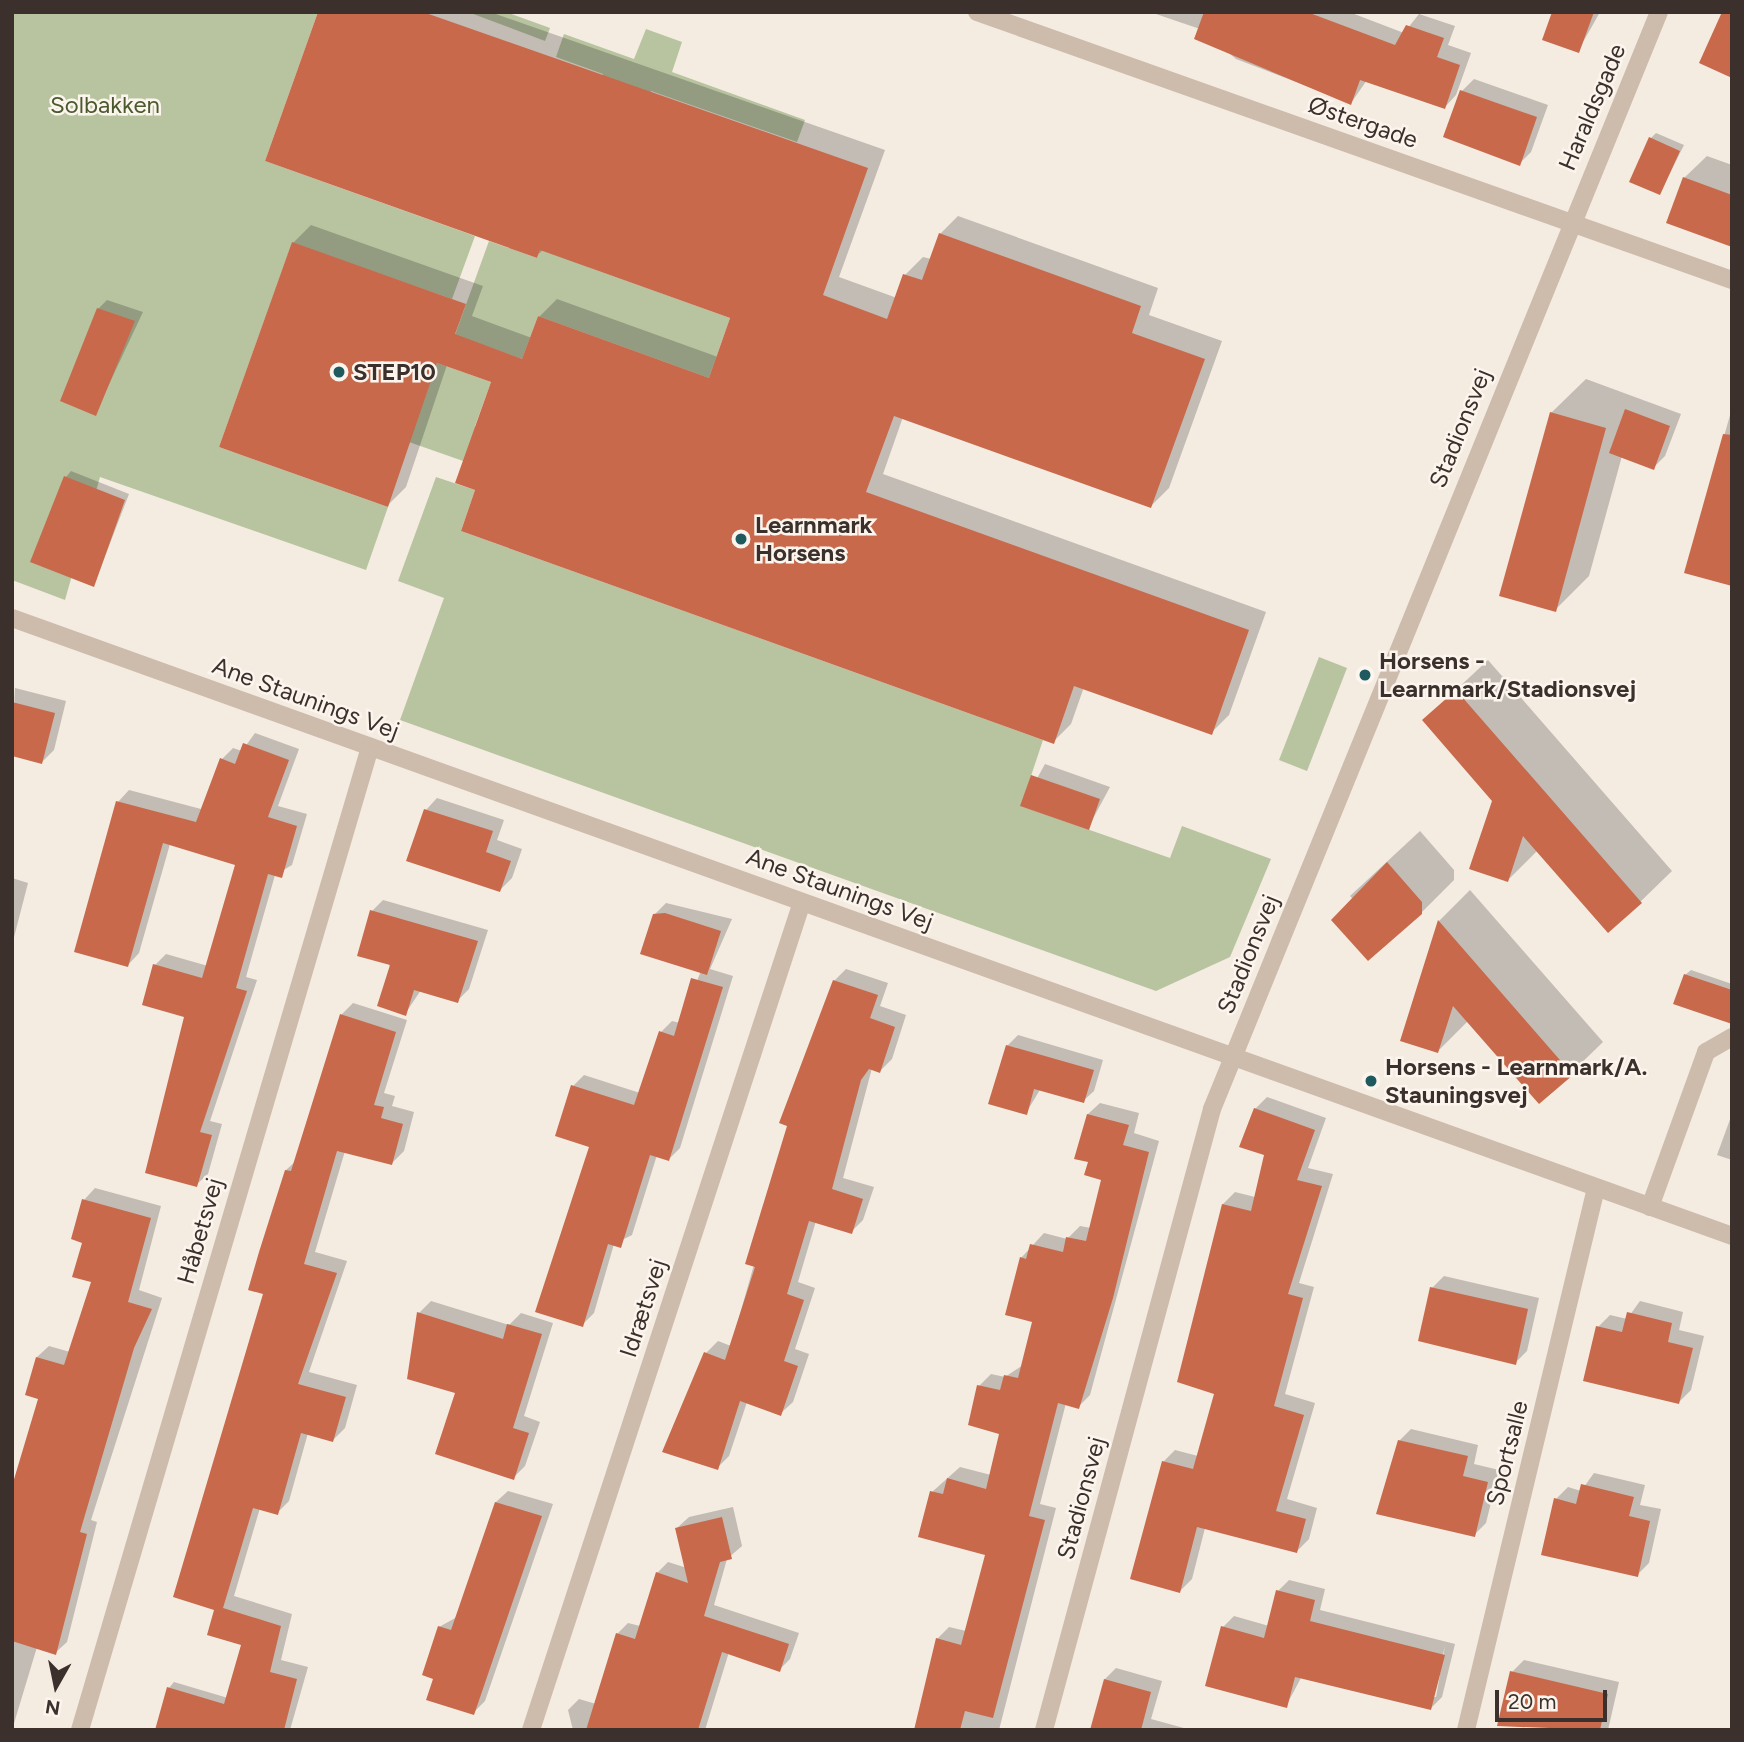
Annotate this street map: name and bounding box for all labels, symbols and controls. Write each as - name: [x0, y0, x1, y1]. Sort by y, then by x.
- street label: Haraldsgade: [1552, 39, 1632, 175]
- street label: Østergade: [1305, 90, 1421, 154]
- park label: Solbakken: [50, 91, 160, 119]
- place label: STEP10: [353, 358, 436, 386]
- marker: STEP10: [331, 364, 347, 380]
- street label: Stadionsvej: [1423, 364, 1497, 492]
- place label: Learnmark Horsens: [755, 511, 872, 567]
- marker: Learnmark Horsens: [733, 531, 749, 547]
- place label: Horsens - Learnmark/Stadionsvej: [1379, 647, 1636, 703]
- street label: Ane Staunings Vej: [209, 651, 403, 745]
- marker: Horsens - Learnmark/Stadionsvej: [1357, 667, 1373, 683]
- street label: Ane Staunings Vej: [743, 842, 937, 936]
- street label: Stadionsvej: [1211, 890, 1285, 1018]
- place label: Horsens - Learnmark/A. Stauningsvej: [1385, 1053, 1647, 1109]
- marker: Horsens - Learnmark/A. Stauningsvej: [1363, 1073, 1379, 1089]
- street label: Håbetsvej: [171, 1174, 229, 1288]
- street label: Idrætsvej: [614, 1255, 672, 1361]
- street label: Sportsalle: [1480, 1398, 1534, 1508]
- street label: Stadionsvej: [1051, 1433, 1111, 1563]
- north arrow: [21, 1651, 91, 1721]
- scale bar: [1499, 1676, 1611, 1720]
- text: 20 m: [1508, 1689, 1556, 1714]
- text: N: [44, 1695, 62, 1720]

